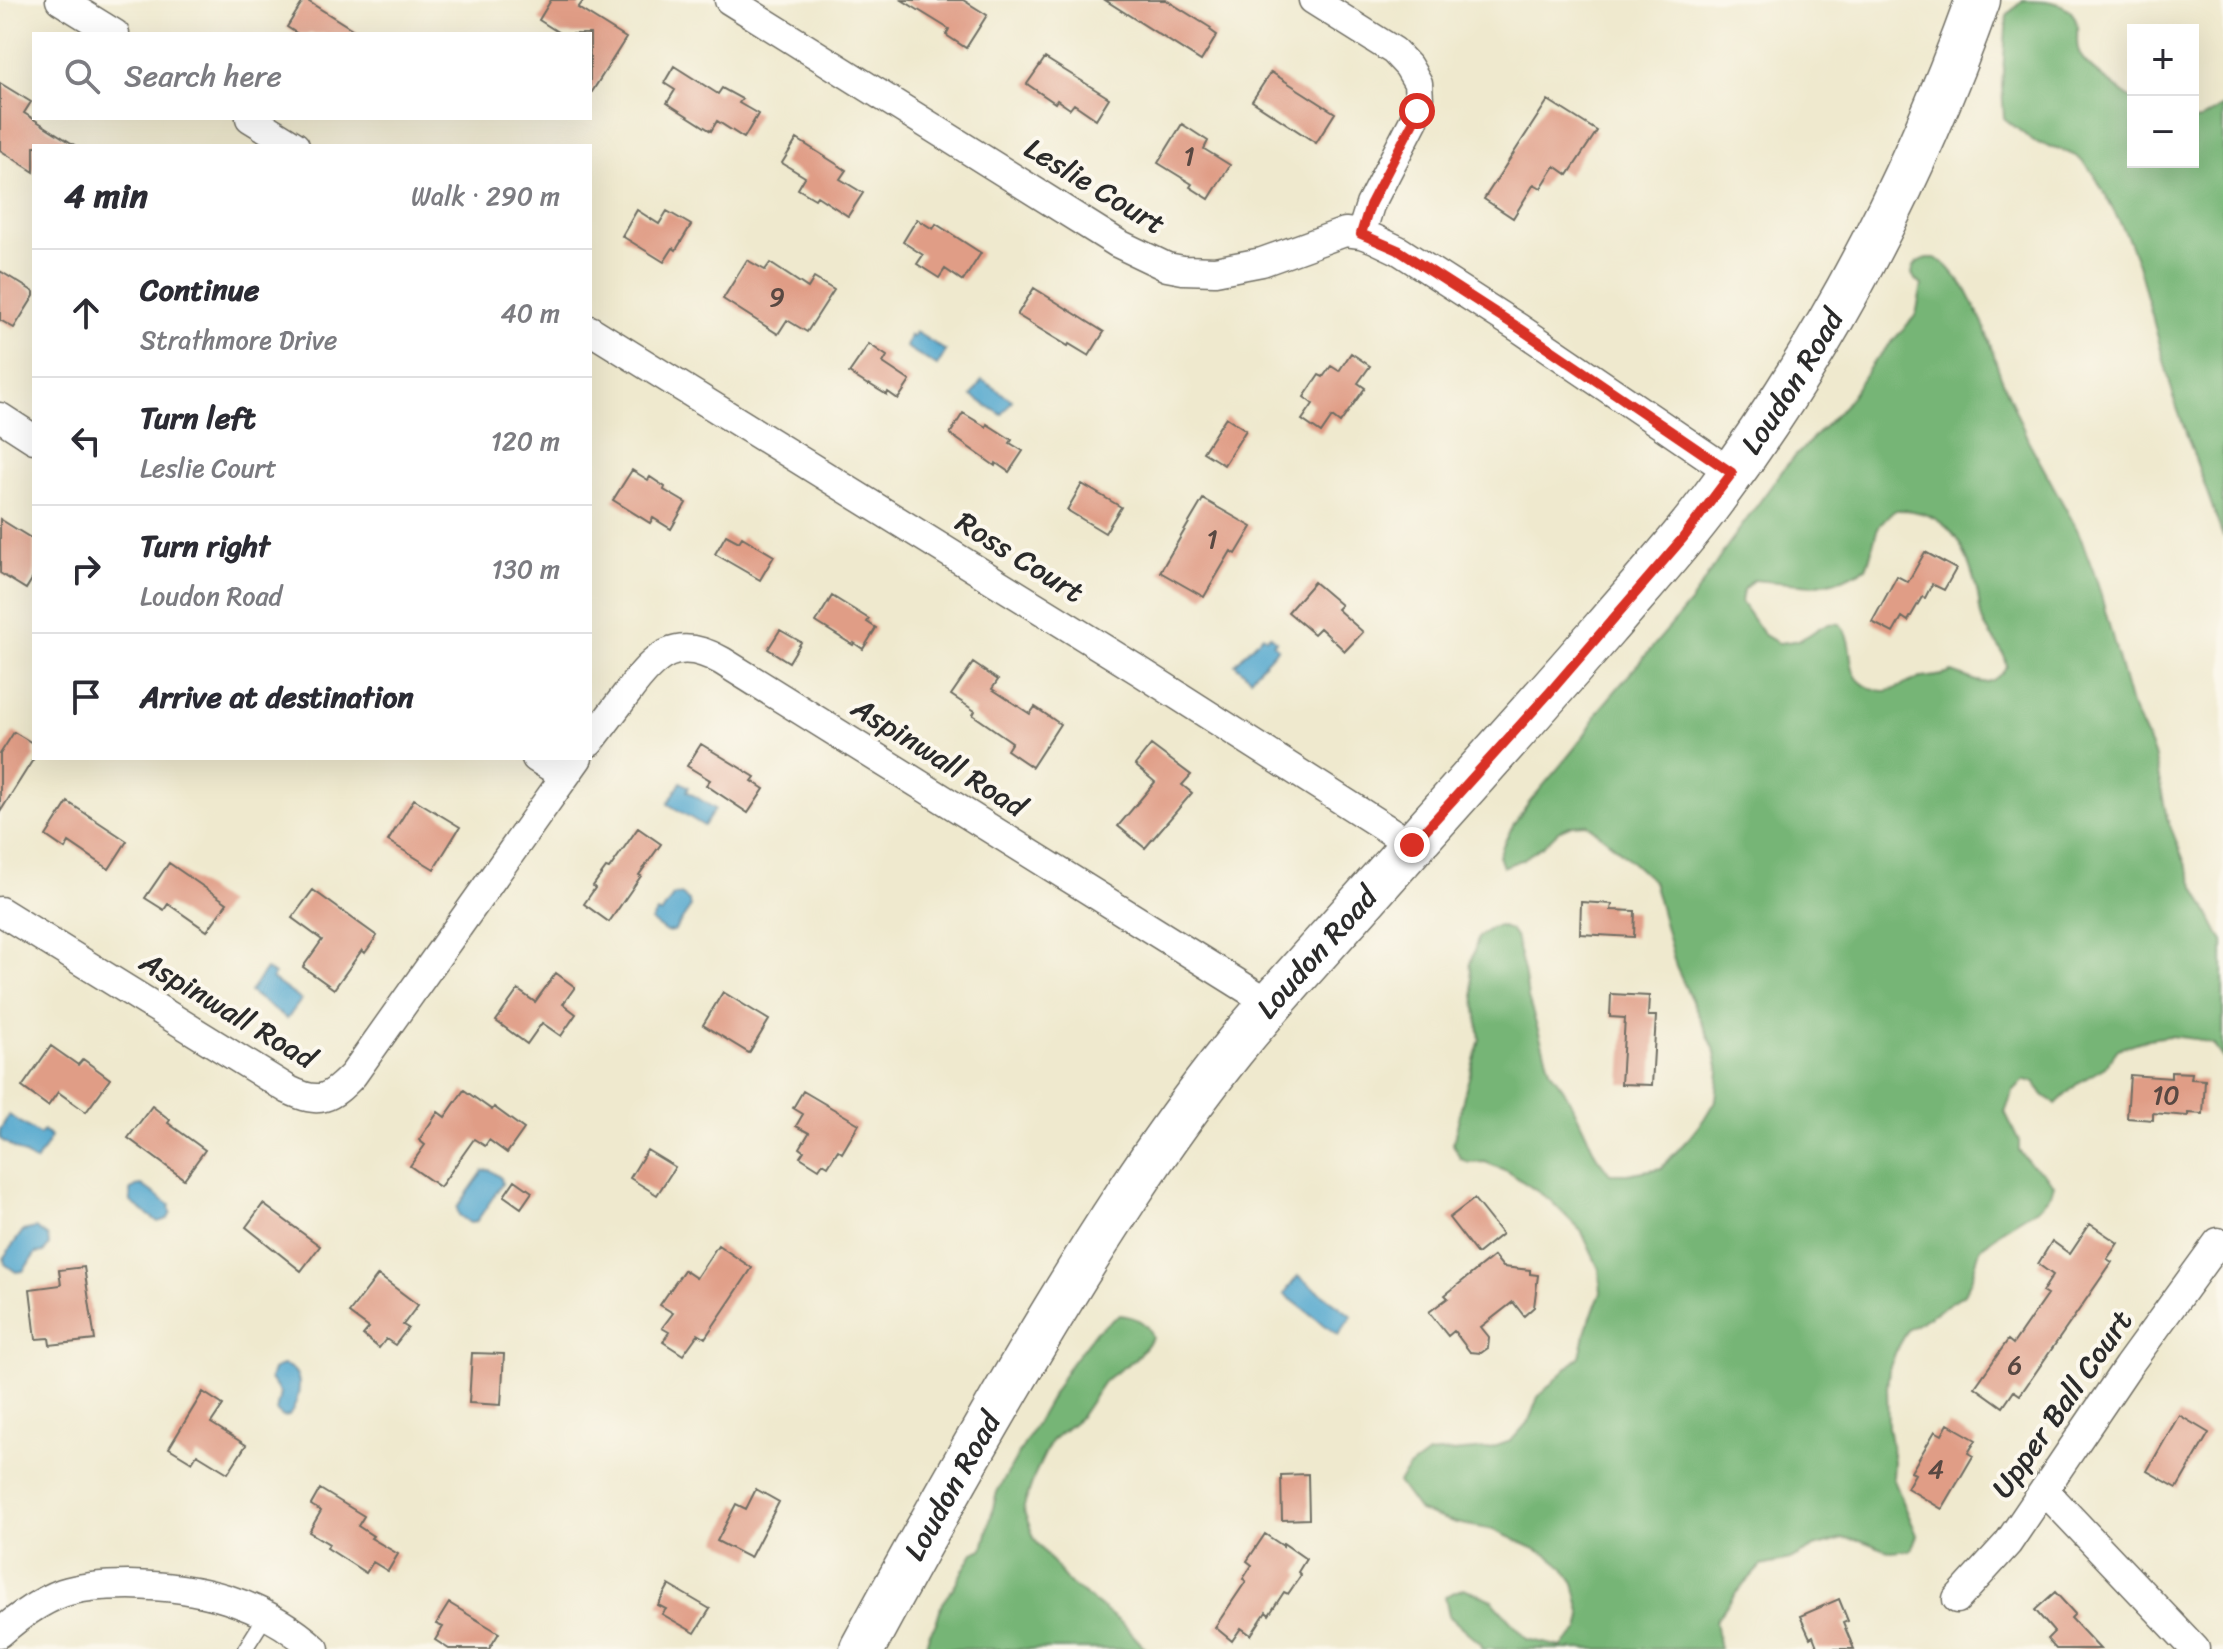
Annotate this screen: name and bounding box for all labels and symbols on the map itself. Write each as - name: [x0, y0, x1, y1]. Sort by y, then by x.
- route start: [1399, 93, 1435, 129]
- street label: Leslie Court: [1014, 122, 1176, 250]
- house number: 1: [1183, 133, 1195, 179]
- house number: 9: [769, 274, 785, 320]
- street label: Loudon Road: [1726, 297, 1860, 466]
- street label: Ross Court: [945, 496, 1095, 618]
- house number: 1: [1206, 516, 1218, 562]
- street label: Aspinwall Road: [840, 681, 1039, 834]
- route end: [1394, 827, 1430, 863]
- street label: Loudon Road: [1242, 872, 1393, 1032]
- street label: Aspinwall Road: [128, 935, 329, 1085]
- house number: 10: [2152, 1072, 2180, 1118]
- street label: Upper Ball Court: [1976, 1298, 2148, 1510]
- house number: 6: [2008, 1342, 2022, 1388]
- street label: Loudon Road: [888, 1399, 1017, 1571]
- house number: 4: [1928, 1446, 1944, 1492]

